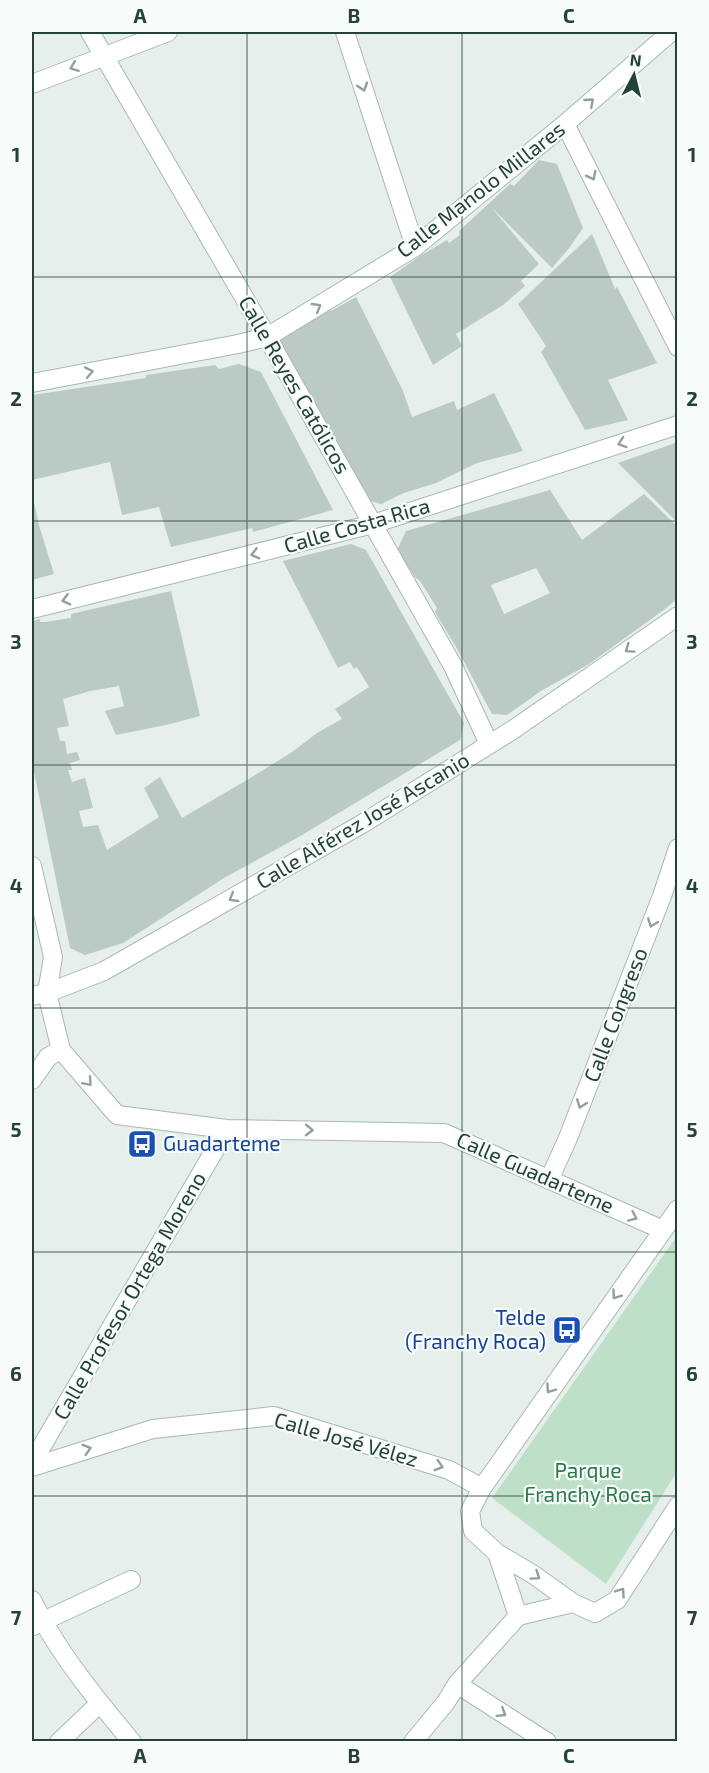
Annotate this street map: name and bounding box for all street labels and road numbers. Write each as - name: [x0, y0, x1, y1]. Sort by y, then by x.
- street label: Calle Manolo Millares: [391, 115, 569, 262]
- street label: Calle Reyes Católicos: [234, 291, 356, 478]
- street label: Calle Costa Rica: [281, 492, 432, 557]
- street label: Calle Alférez José Ascanio: [251, 746, 473, 893]
- street label: Calle Congreso: [578, 944, 652, 1085]
- street label: Calle Guadarteme: [453, 1126, 618, 1218]
- street label: Calle Profesor Ortega Moreno: [47, 1167, 210, 1424]
- street label: Calle José Vélez: [272, 1406, 421, 1471]

